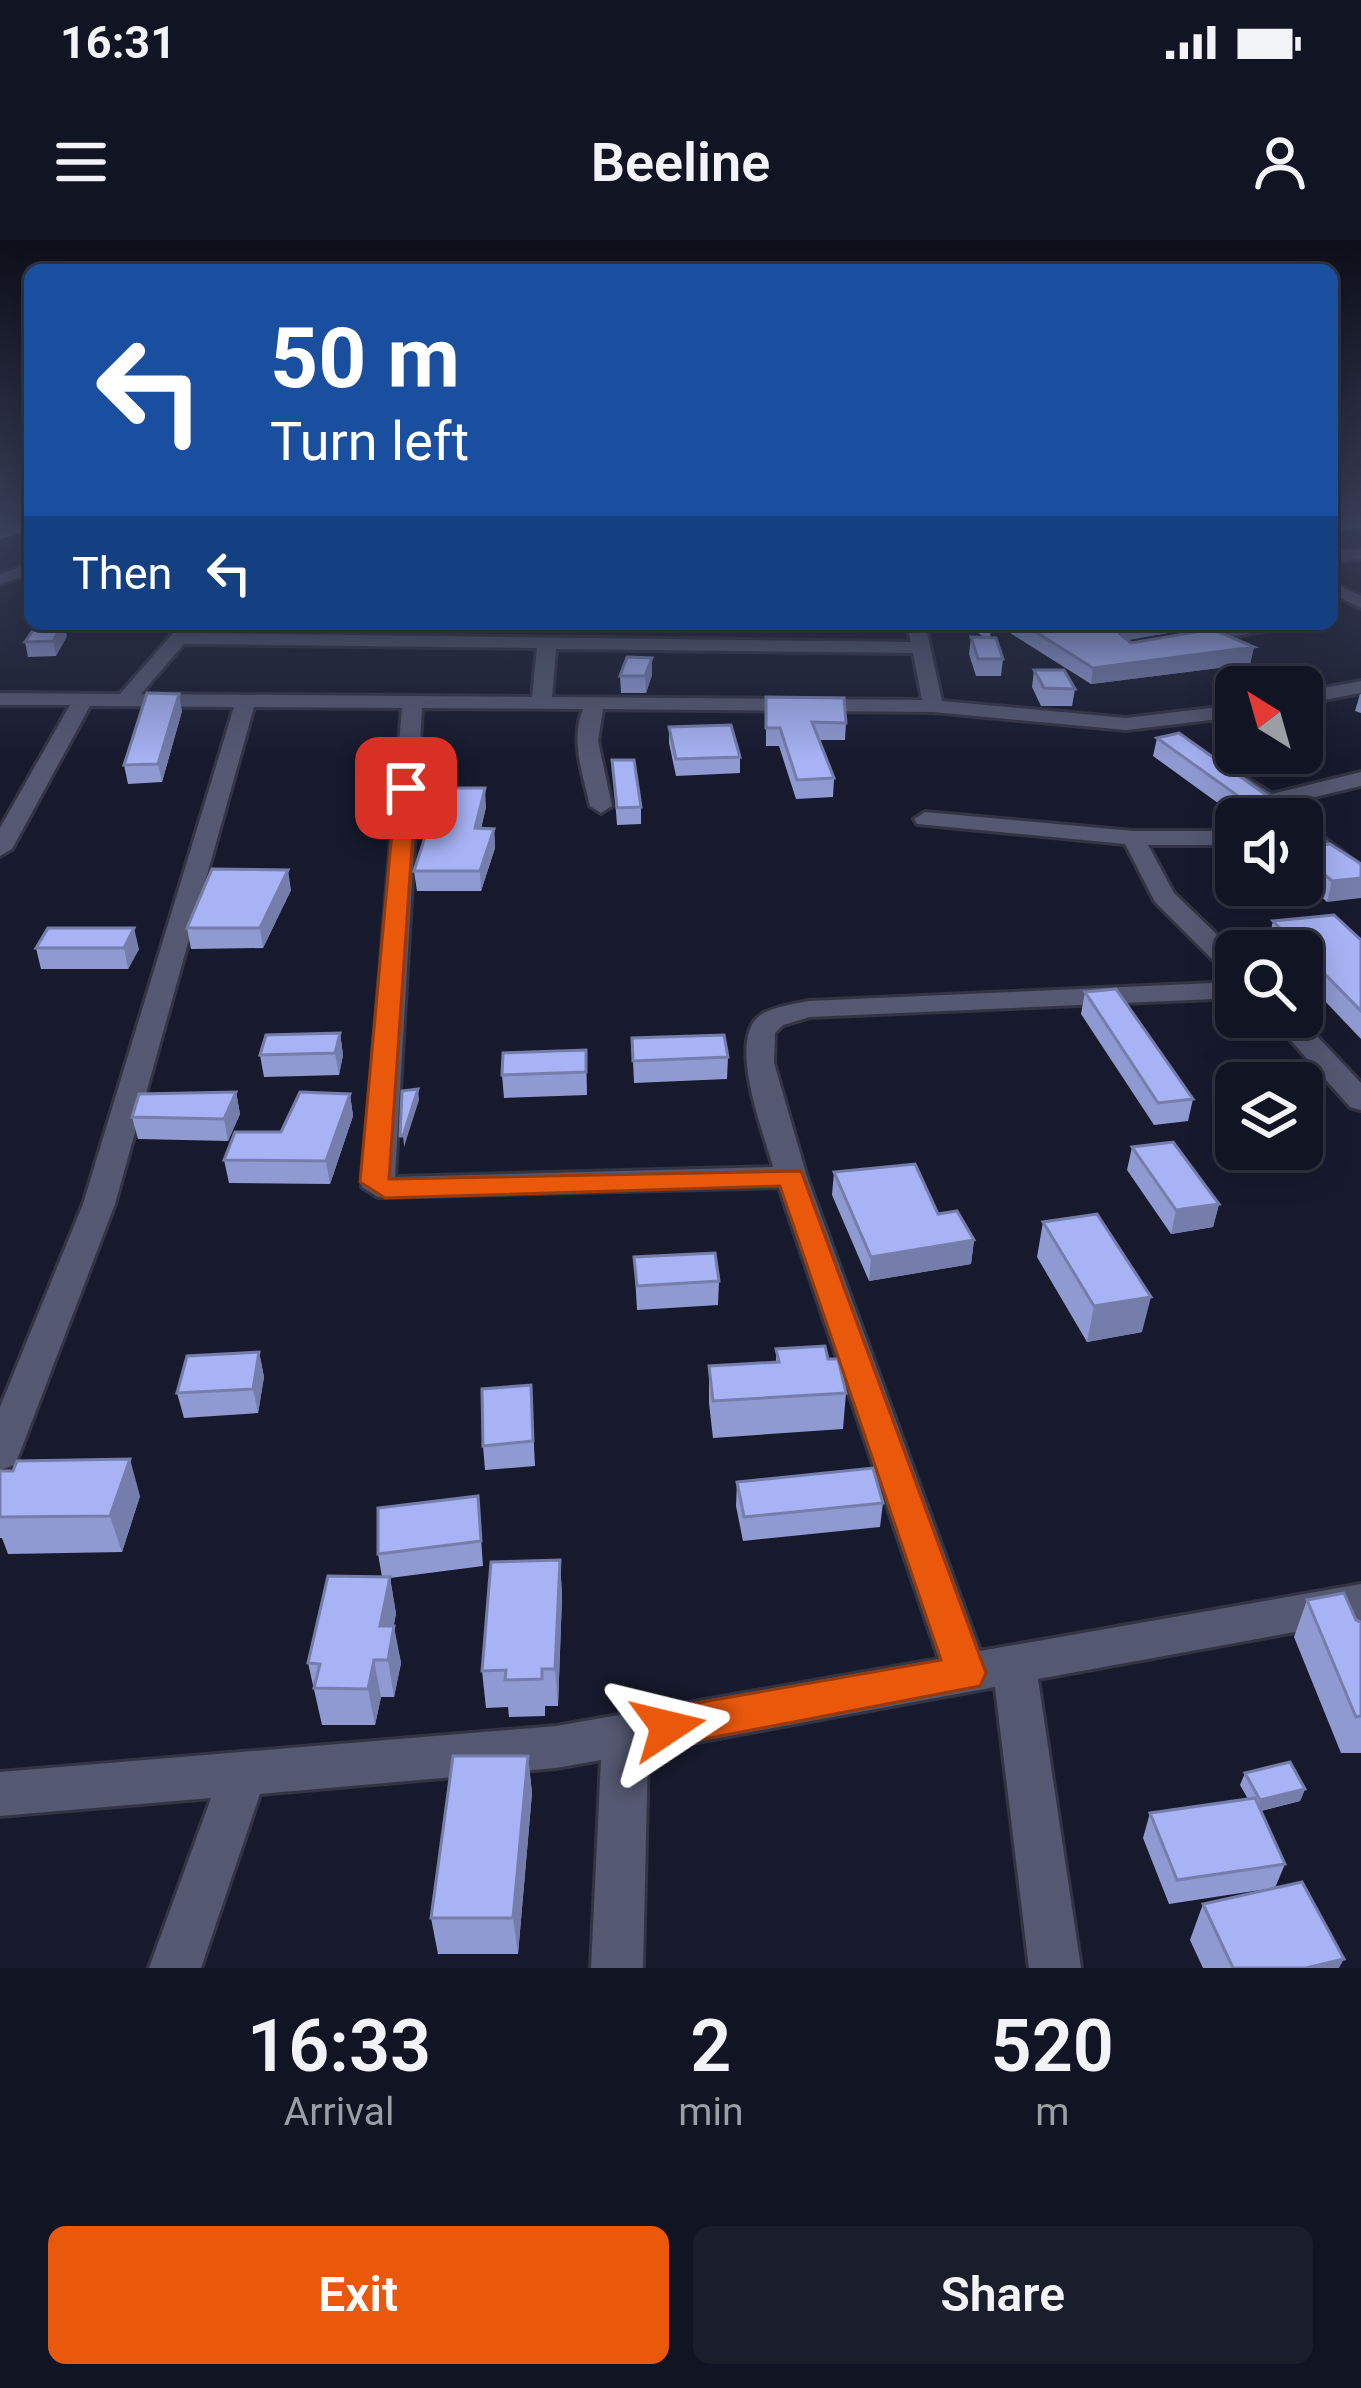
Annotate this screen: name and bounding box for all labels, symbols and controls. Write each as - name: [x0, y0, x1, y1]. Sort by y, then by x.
- text: 16:31: [60, 16, 176, 69]
- icon: menu: [48, 129, 114, 195]
- icon: person: [1247, 129, 1313, 195]
- text: Beeline: [591, 131, 770, 194]
- text: 50 m: [270, 309, 460, 408]
- icon: left: [72, 312, 228, 468]
- text: Turn left: [270, 410, 469, 473]
- icon: left: [196, 540, 262, 606]
- text: Then: [72, 547, 172, 600]
- north arrow: [1215, 666, 1323, 774]
- map controls: [1215, 666, 1323, 1170]
- pin: [355, 737, 457, 839]
- icon: arrive: [373, 755, 439, 821]
- button: sound: [1215, 798, 1323, 906]
- button: search: [1215, 930, 1323, 1038]
- button: layers: [1215, 1062, 1323, 1170]
- position arrow: [605, 1664, 731, 1790]
- text: 16:33: [247, 2004, 431, 2089]
- text: 2: [690, 2004, 731, 2089]
- text: 520: [991, 2004, 1114, 2089]
- text: Arrival: [284, 2089, 394, 2135]
- text: min: [678, 2089, 743, 2135]
- text: m: [1035, 2089, 1069, 2135]
- button: Exit: [48, 2226, 669, 2364]
- button: Share: [693, 2226, 1313, 2364]

